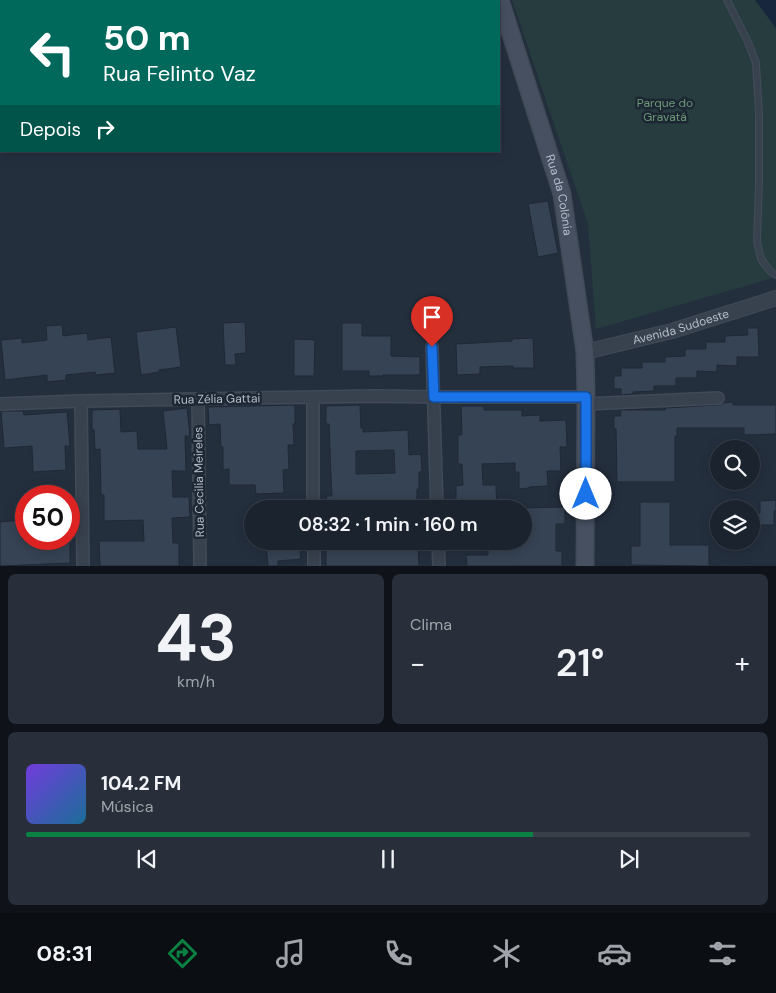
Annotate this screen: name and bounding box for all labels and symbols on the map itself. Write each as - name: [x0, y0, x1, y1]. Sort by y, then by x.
- park label: Parque do Gravatá: [637, 95, 693, 125]
- street label: Rua da Colônia: [542, 152, 576, 236]
- pin: [411, 296, 453, 347]
- street label: Avenida Sudoeste: [631, 305, 731, 348]
- street label: Rua Zélia Gattai: [174, 390, 261, 408]
- street label: Rua Cecilia Meireles: [190, 427, 208, 537]
- position arrow: [559, 467, 611, 519]
- speed limit sign: 50: [15, 485, 80, 550]

